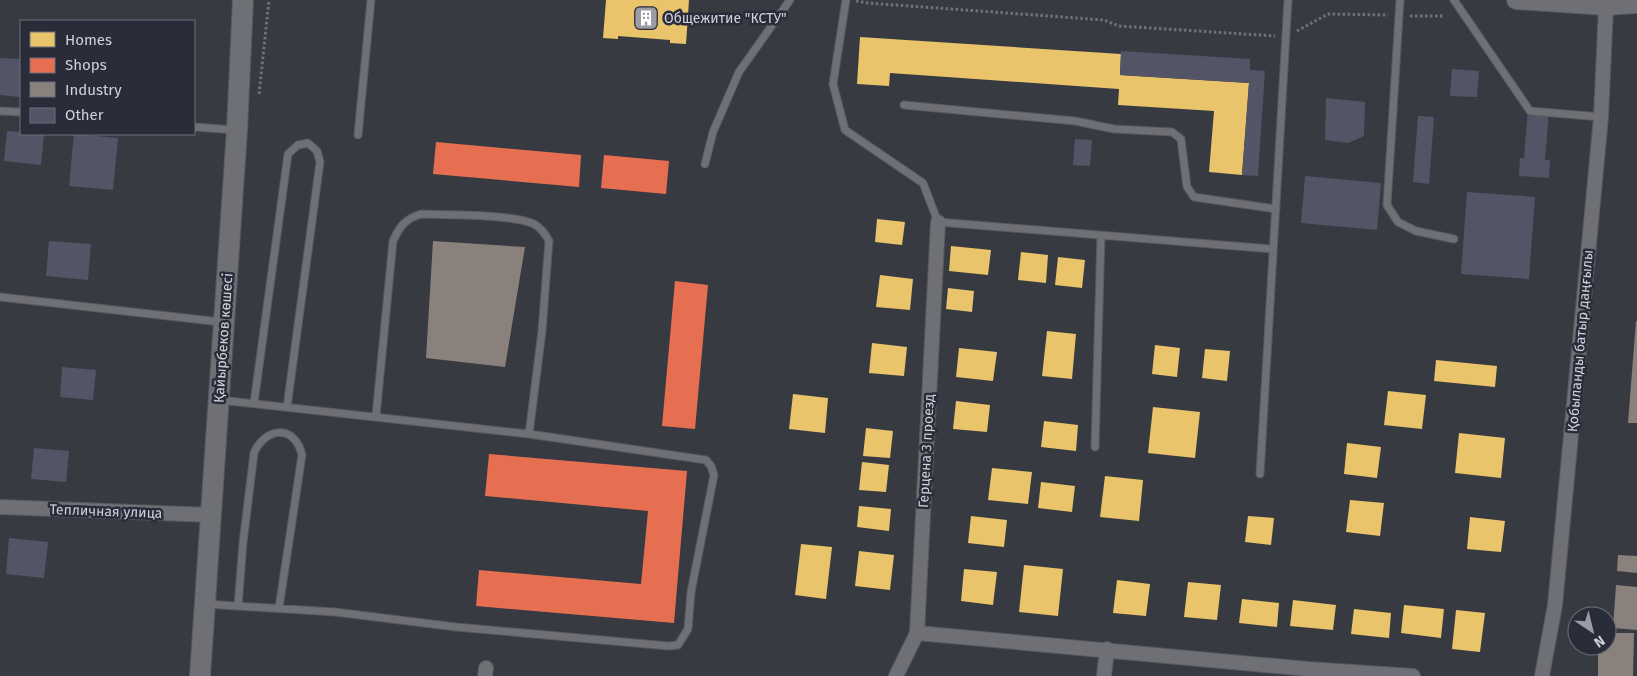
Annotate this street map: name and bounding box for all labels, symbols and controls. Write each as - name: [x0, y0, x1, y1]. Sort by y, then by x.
- building icon: Общежитие "КСТУ": [633, 5, 659, 31]
- place label: Общежитие "КСТУ": [664, 10, 787, 27]
- legend: [20, 20, 195, 135]
- text: Homes: [65, 31, 112, 49]
- text: Shops: [65, 56, 107, 74]
- text: Industry: [65, 81, 122, 99]
- text: Other: [65, 106, 104, 124]
- street label: Қобыланды батыр даңғылы: [1564, 249, 1597, 433]
- street label: Қайырбеков көшесі: [210, 272, 237, 404]
- street label: Герцена 3 проезд: [915, 393, 938, 509]
- street label: Тепличная улица: [49, 501, 163, 522]
- north arrow: [1567, 606, 1617, 656]
- text: N: [1590, 632, 1608, 651]

